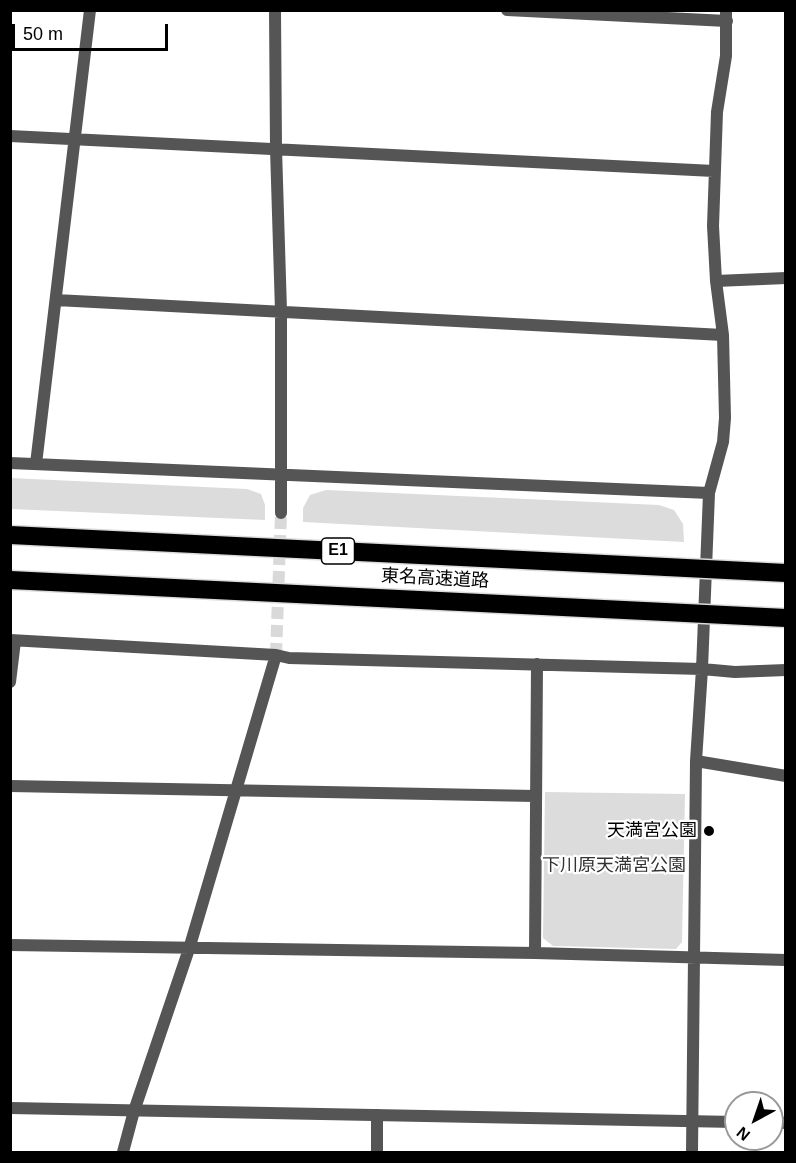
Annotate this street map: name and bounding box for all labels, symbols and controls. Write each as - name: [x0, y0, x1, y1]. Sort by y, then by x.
- scale bar: [15, 12, 171, 50]
- text: 50 m: [23, 24, 63, 44]
- road number: E1: [322, 538, 354, 564]
- street label: 東名高速道路: [381, 565, 489, 593]
- place label: 天満宮公園: [607, 820, 697, 842]
- marker: 天満宮公園: [702, 824, 716, 838]
- park label: 下川原天満宮公園: [542, 855, 686, 877]
- north arrow: [724, 1091, 784, 1151]
- text: N: [734, 1123, 753, 1144]

